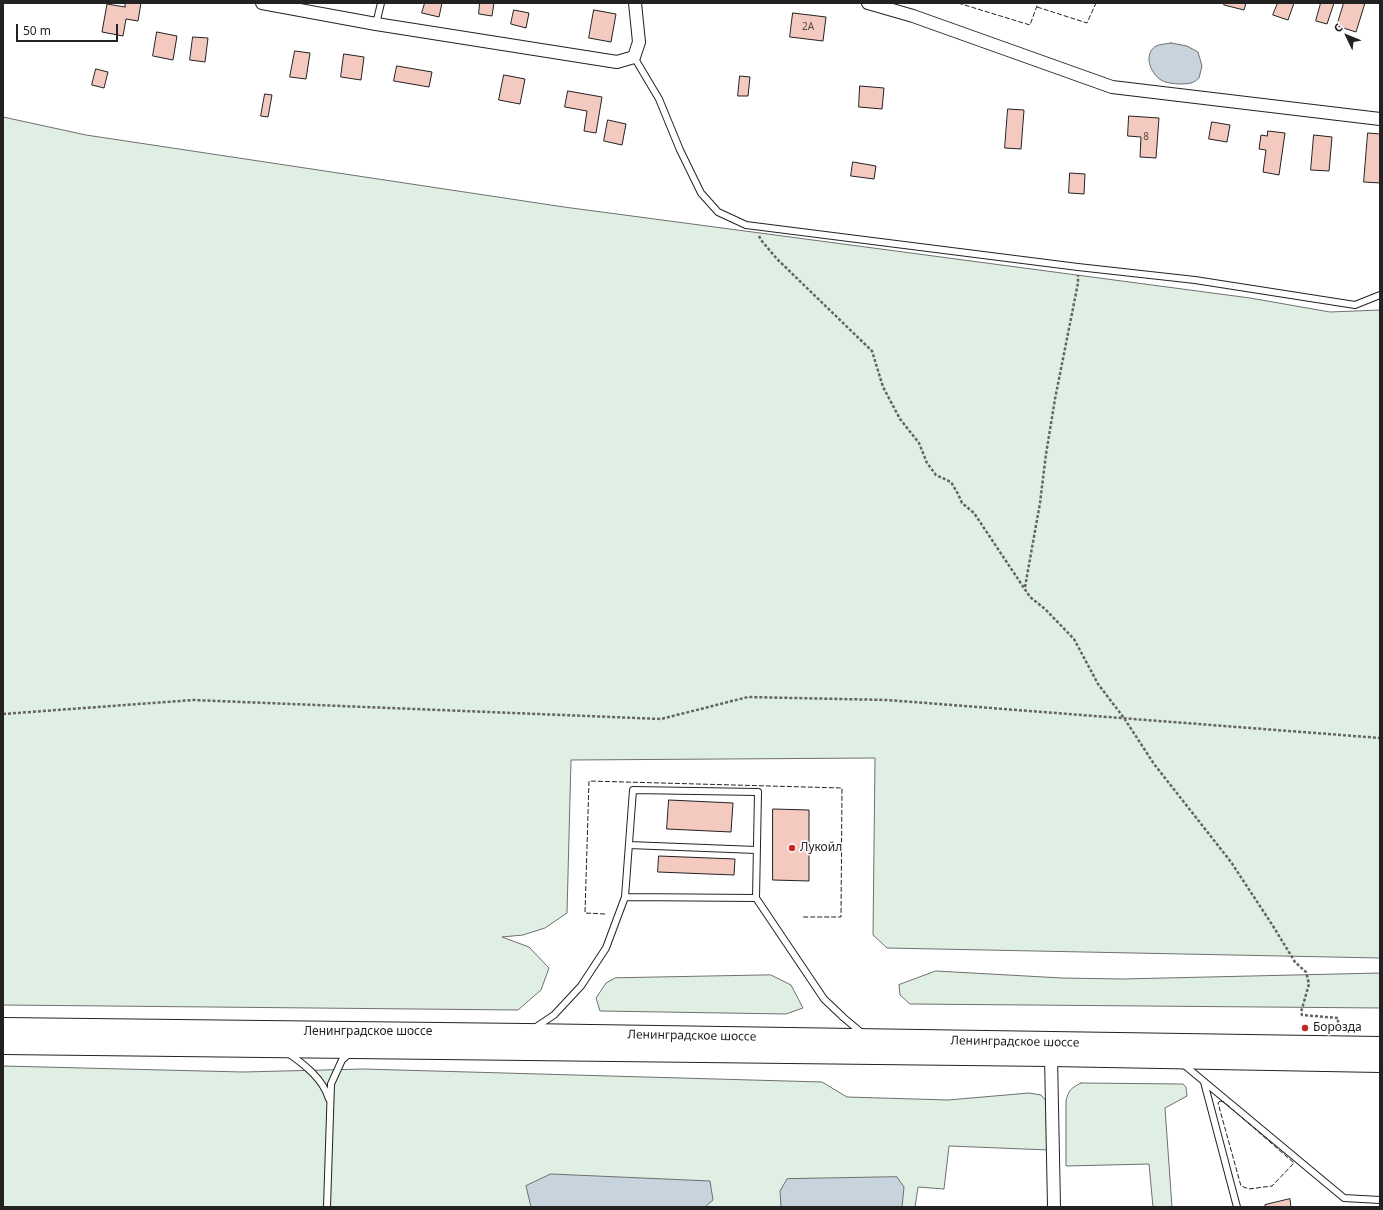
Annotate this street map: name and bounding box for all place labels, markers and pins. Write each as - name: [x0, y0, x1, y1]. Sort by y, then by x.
- place label: Лукойл: [800, 841, 842, 855]
- marker: Лукойл: [787, 843, 797, 853]
- place label: Борозда: [1313, 1021, 1362, 1035]
- marker: Борозда: [1300, 1023, 1310, 1033]

